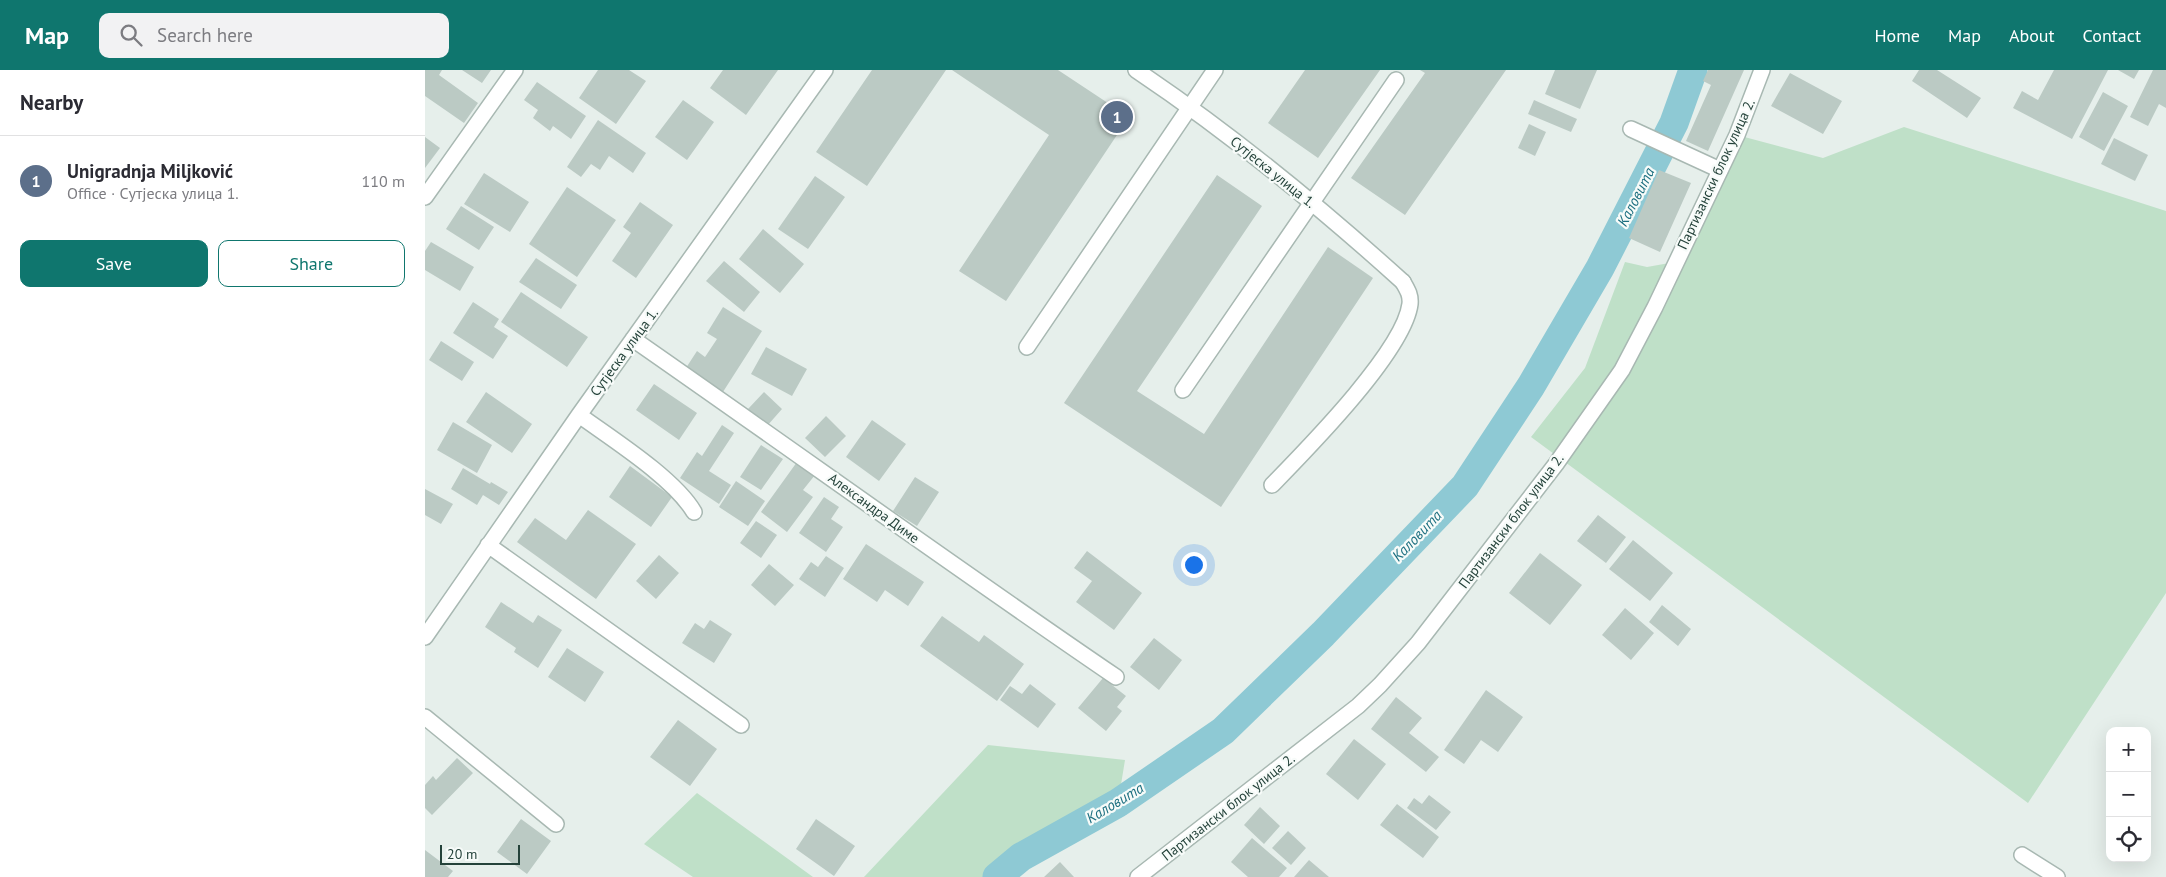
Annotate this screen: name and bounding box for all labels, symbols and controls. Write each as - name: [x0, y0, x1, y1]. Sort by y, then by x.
- search box: [99, 13, 449, 58]
- text: Map: [25, 20, 69, 51]
- icon: search: [117, 21, 145, 49]
- text: Search here: [157, 23, 253, 47]
- text: Home: [1874, 24, 1920, 47]
- text: Map: [1948, 24, 1981, 47]
- text: About: [2009, 24, 2055, 47]
- text: Contact: [2083, 24, 2141, 47]
- text: Nearby: [20, 89, 83, 116]
- street label: Партизански блок улица 2.: [1673, 96, 1759, 252]
- pin: 1: [1101, 98, 1133, 136]
- street label: Сутјеска улица 1.: [1227, 132, 1319, 212]
- text: Unigradnja Miljković: [67, 159, 233, 183]
- water label: Каловита: [1613, 163, 1659, 229]
- text: 1: [31, 171, 41, 191]
- text: 110 m: [362, 171, 405, 191]
- text: Office · Сутјеска улица 1.: [67, 183, 239, 203]
- button: Save: [20, 240, 208, 287]
- button: Share: [218, 240, 405, 287]
- street label: Сутјеска улица 1.: [586, 304, 662, 400]
- street label: Партизански блок улица 2.: [1454, 450, 1568, 592]
- street label: Александра Диме: [825, 469, 923, 547]
- water label: Каловита: [1388, 506, 1446, 565]
- your location: [1181, 552, 1207, 578]
- map controls: [2106, 727, 2151, 862]
- button: +: [2106, 727, 2151, 772]
- street label: Партизански блок улица 2.: [1158, 749, 1298, 865]
- button: −: [2106, 772, 2151, 817]
- water label: Каловита: [1083, 778, 1147, 827]
- button: locate: [2106, 817, 2151, 862]
- scale bar: [440, 842, 520, 865]
- text: 20 m: [447, 845, 477, 863]

